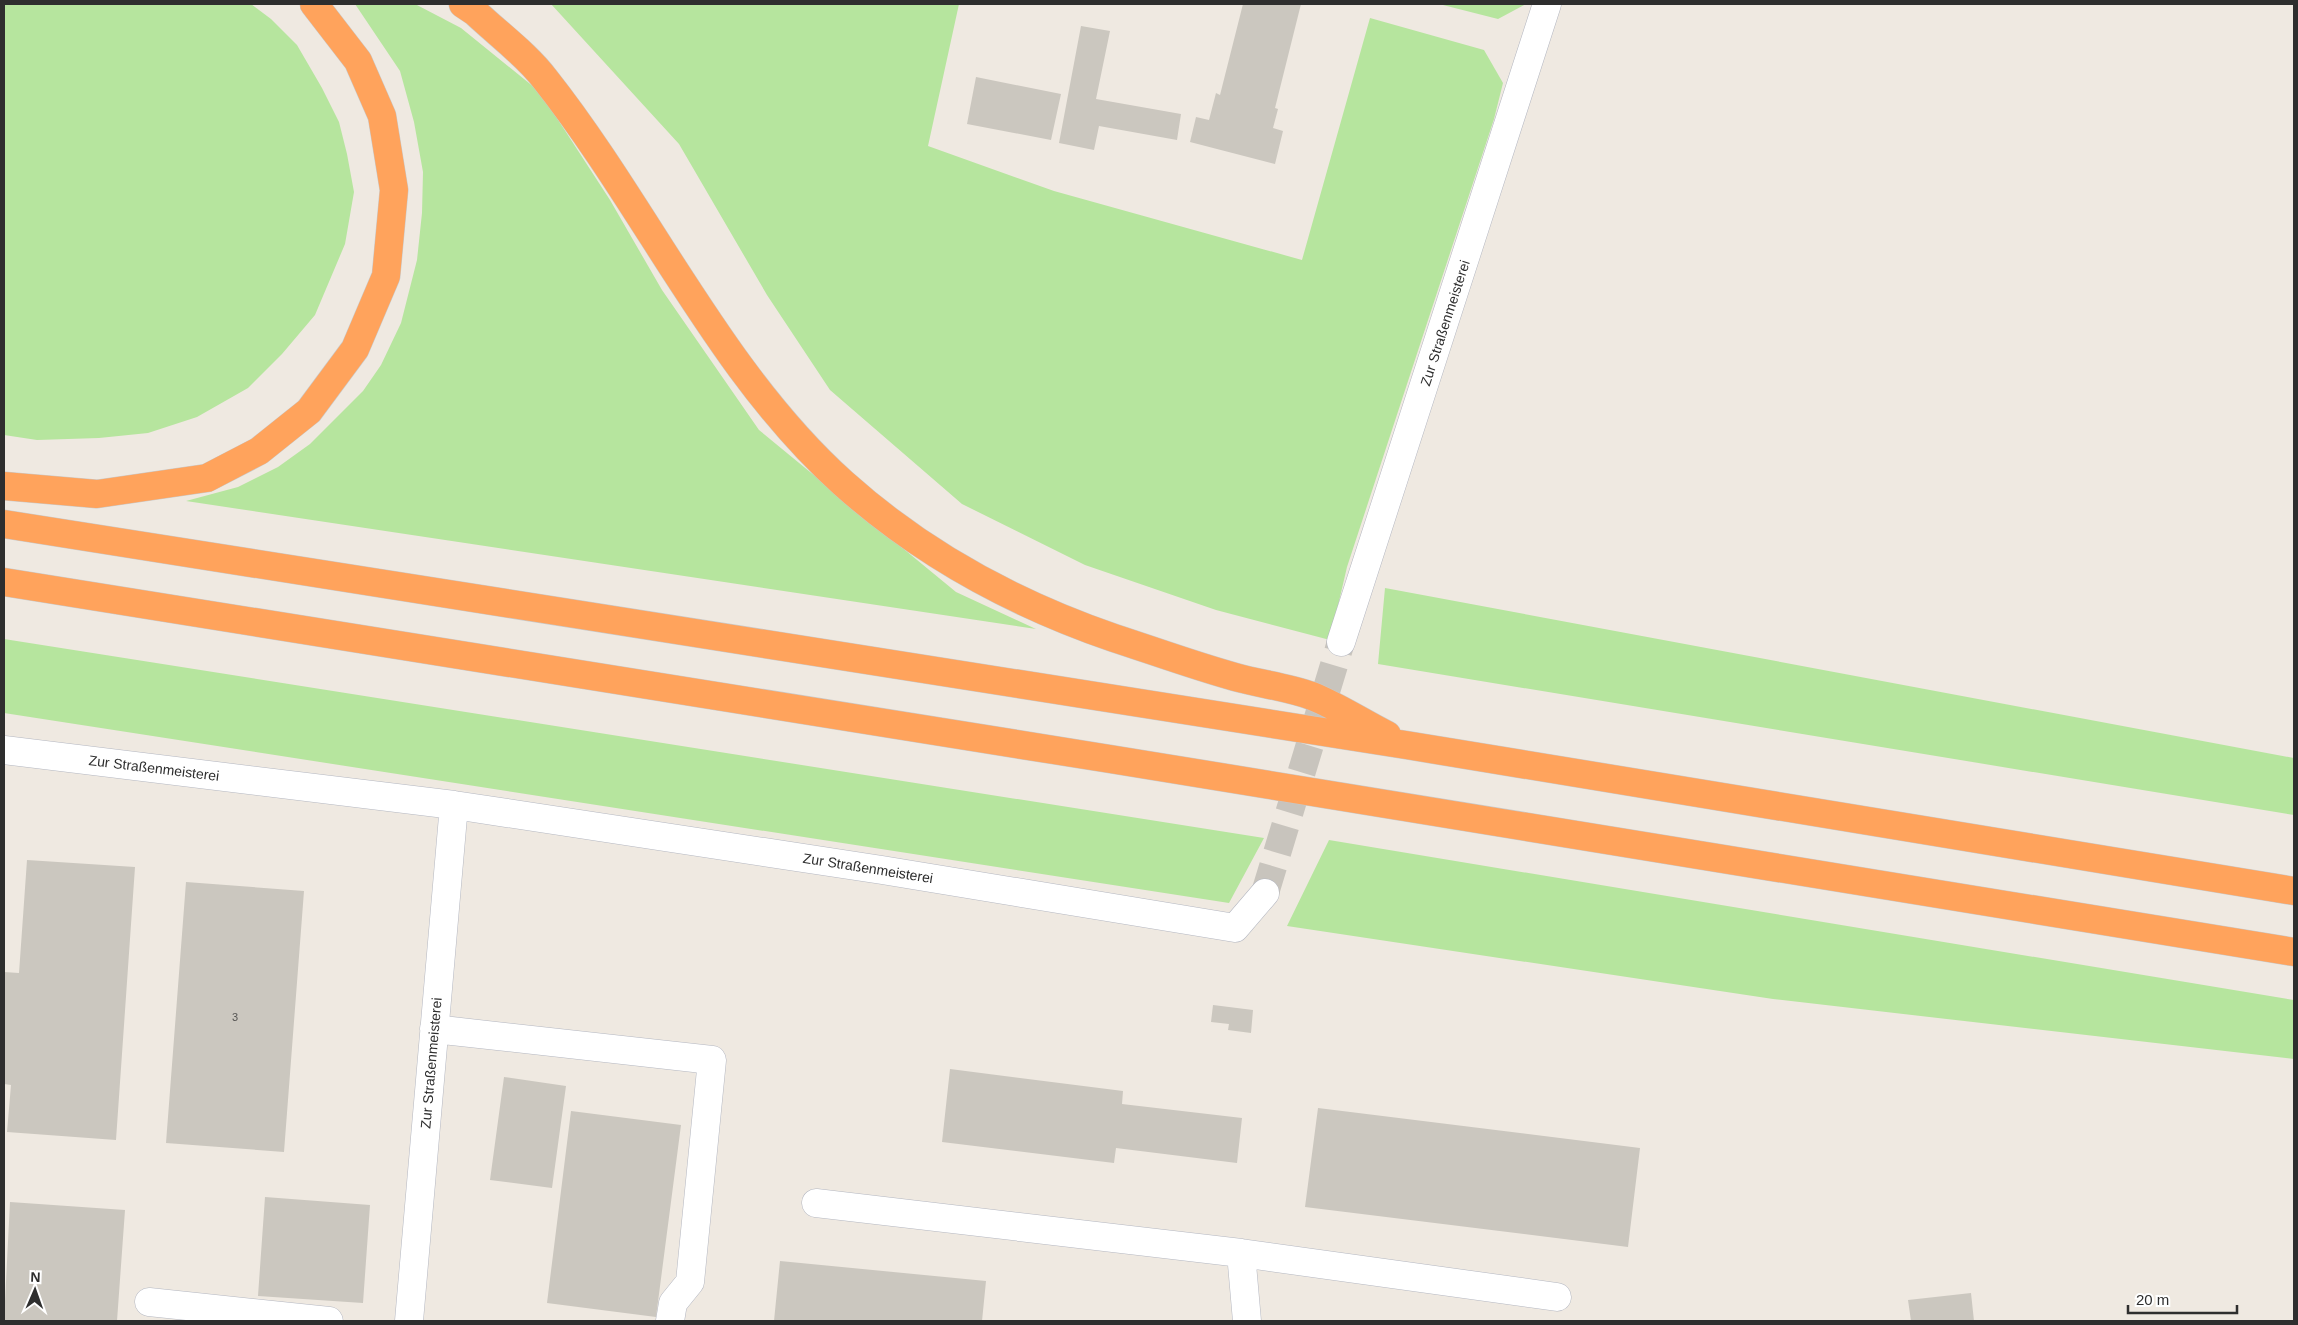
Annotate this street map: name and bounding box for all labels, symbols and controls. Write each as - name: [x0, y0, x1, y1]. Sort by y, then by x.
- street label: Zur Straßenmeisterei: [1417, 258, 1473, 388]
- street label: Zur Straßenmeisterei: [88, 752, 220, 784]
- street label: Zur Straßenmeisterei: [802, 850, 934, 886]
- street label: Zur Straßenmeisterei: [417, 997, 445, 1129]
- house number: 3: [232, 1011, 238, 1023]
- north arrow: [10, 1265, 60, 1315]
- text: N: [30, 1269, 41, 1285]
- scale bar: [2128, 1282, 2237, 1314]
- text: 20 m: [2136, 1291, 2169, 1308]

